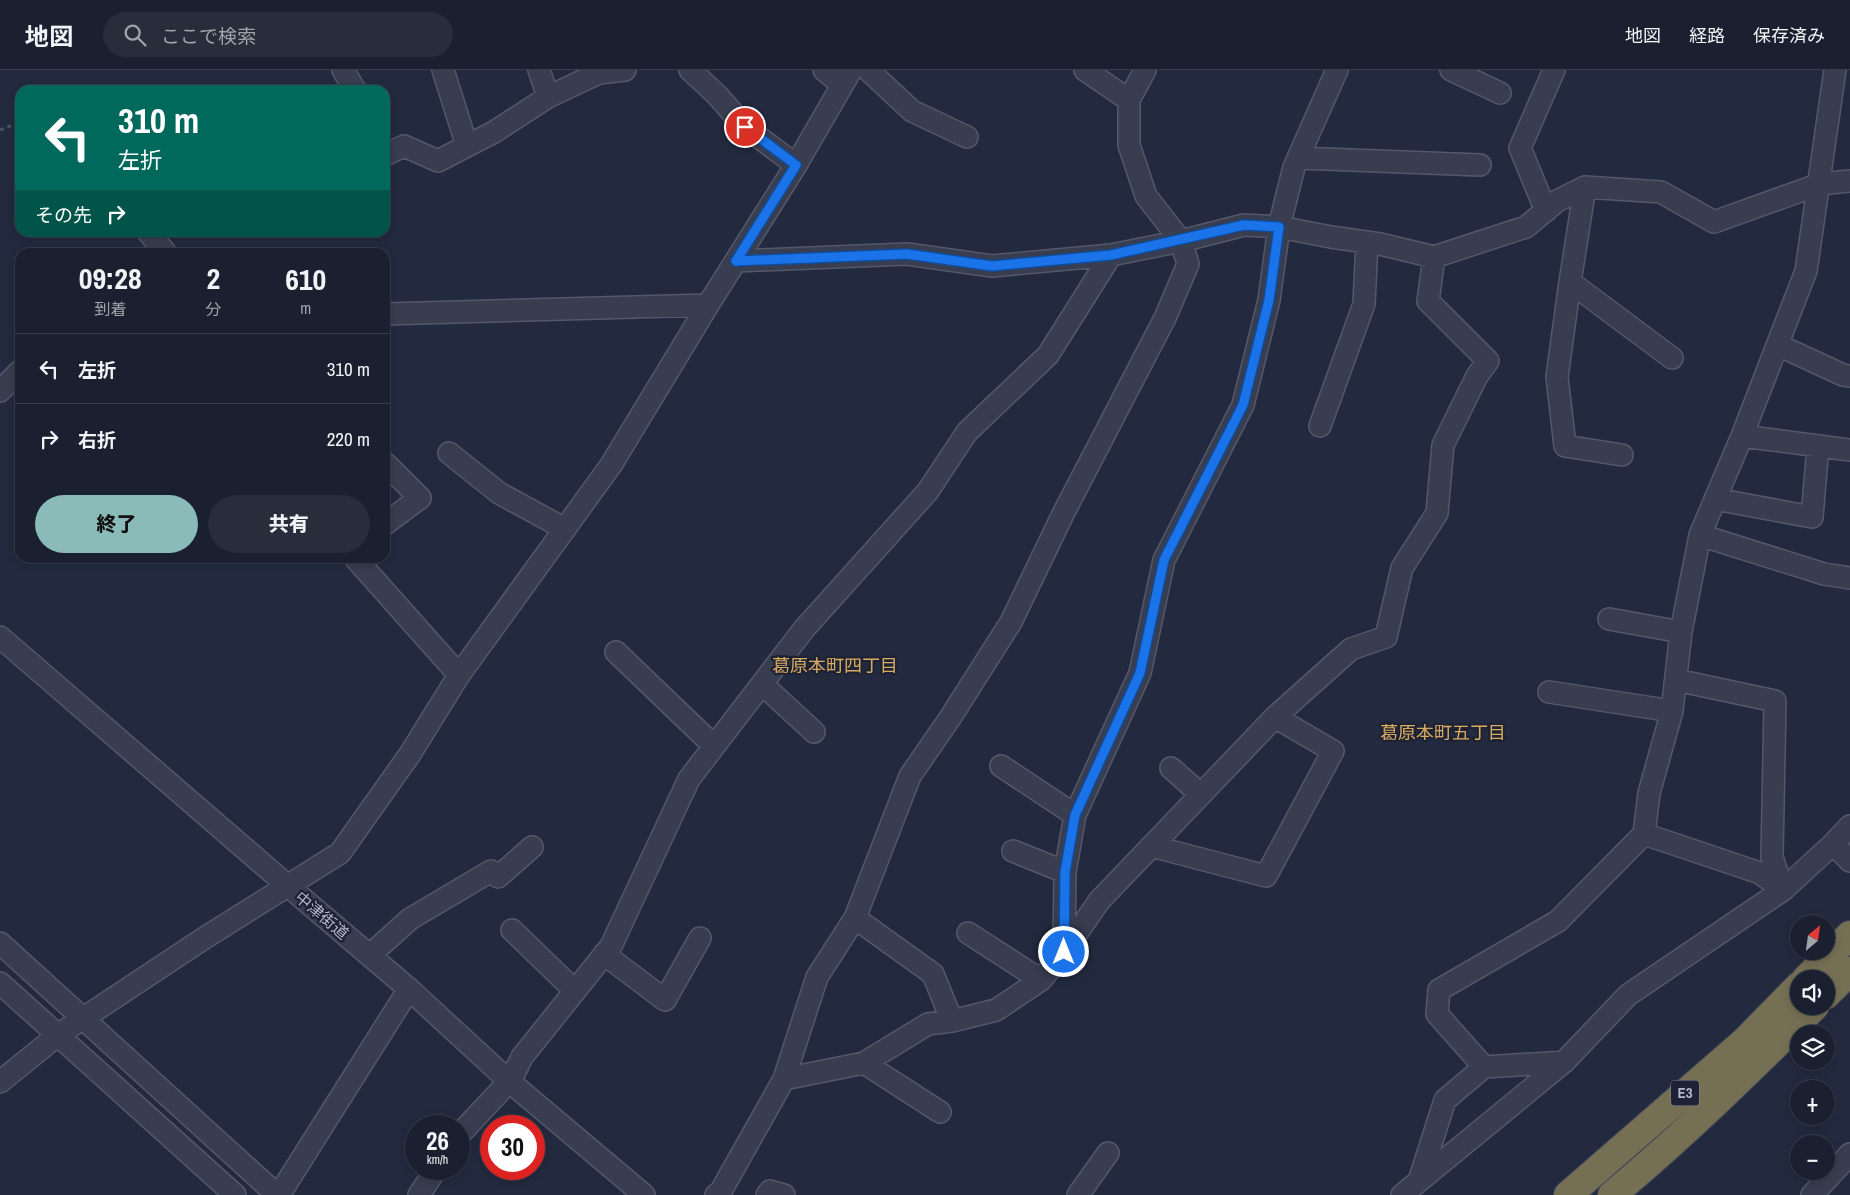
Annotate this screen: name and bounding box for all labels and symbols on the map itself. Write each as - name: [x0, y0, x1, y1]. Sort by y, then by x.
- pin: [724, 106, 766, 148]
- district label: 葛原本町四丁目: [772, 653, 898, 678]
- district label: 葛原本町五丁目: [1380, 720, 1506, 745]
- street label: 中津街道: [290, 886, 354, 944]
- north arrow: [1790, 915, 1835, 960]
- position arrow: [1037, 925, 1089, 977]
- road number: E3: [1671, 1080, 1699, 1106]
- speed limit sign: 30: [480, 1115, 545, 1180]

